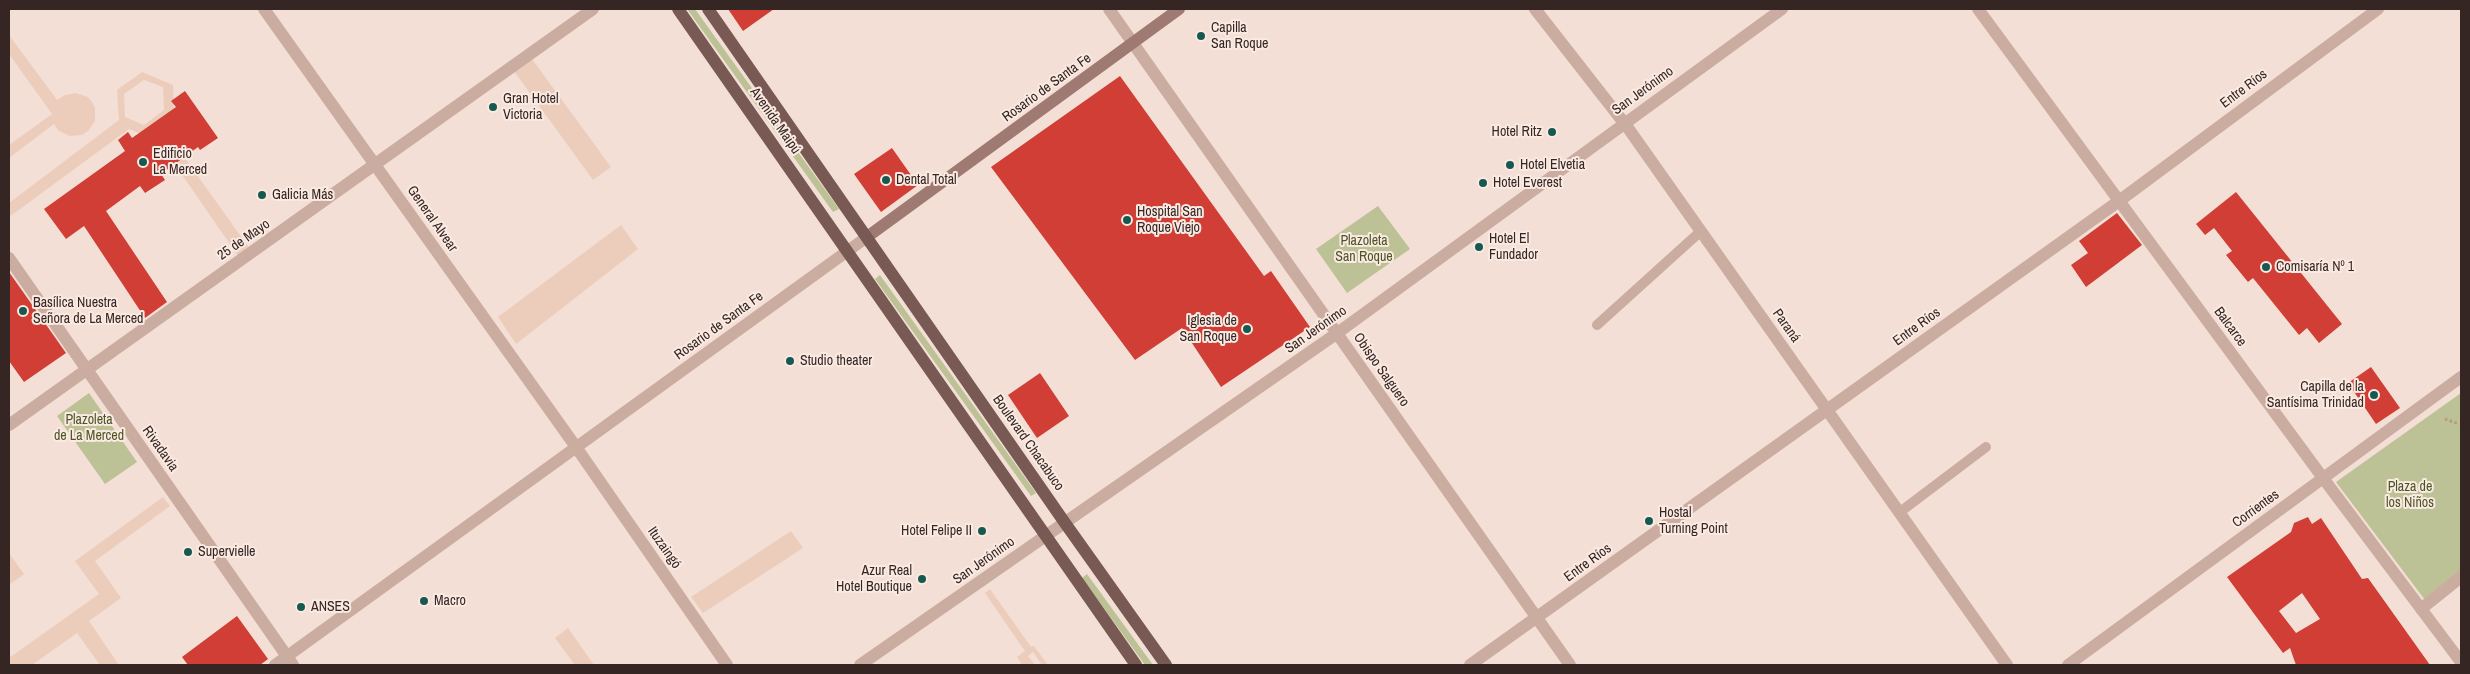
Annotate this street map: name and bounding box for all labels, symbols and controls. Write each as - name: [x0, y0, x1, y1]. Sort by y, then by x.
- place label: Capilla San Roque: [1211, 20, 1268, 52]
- marker: Capilla San Roque: [1195, 30, 1207, 42]
- street label: Rosario de Santa Fe: [999, 50, 1095, 126]
- street label: San Jerónimo: [1609, 63, 1677, 119]
- street label: Entre Ríos: [2217, 66, 2271, 112]
- street label: Avenida Maipú: [746, 85, 804, 157]
- place label: Gran Hotel Victoria: [503, 91, 559, 124]
- marker: Gran Hotel Victoria: [487, 101, 499, 113]
- place label: Hotel Ritz: [1492, 124, 1542, 140]
- marker: Hotel Ritz: [1546, 126, 1558, 138]
- place label: Edificio La Merced: [153, 146, 207, 178]
- marker: Edificio La Merced: [137, 156, 149, 168]
- place label: Hotel Elvetia: [1520, 157, 1585, 173]
- marker: Hotel Elvetia: [1504, 159, 1516, 171]
- place label: Dental Total: [896, 172, 957, 188]
- marker: Dental Total: [880, 174, 892, 186]
- place label: Hotel Everest: [1493, 175, 1562, 191]
- marker: Hotel Everest: [1477, 177, 1489, 189]
- street label: General Alvear: [403, 183, 461, 255]
- place label: Galicia Más: [272, 187, 333, 203]
- marker: Galicia Más: [256, 189, 268, 201]
- place label: Hospital San Roque Viejo: [1137, 204, 1203, 236]
- marker: Hospital San Roque Viejo: [1121, 214, 1133, 226]
- street label: 25 de Mayo: [215, 216, 273, 264]
- place label: Hotel El Fundador: [1489, 231, 1538, 264]
- park label: Plazoleta San Roque: [1335, 233, 1393, 266]
- marker: Hotel El Fundador: [1473, 241, 1485, 253]
- place label: Comisaría Nº 1: [2276, 259, 2354, 275]
- marker: Comisaría Nº 1: [2260, 261, 2272, 273]
- street label: Rosario de Santa Fe: [671, 288, 767, 364]
- place label: Basílica Nuestra Señora de La Merced: [33, 295, 143, 328]
- street label: San Jerónimo: [1282, 303, 1350, 357]
- street label: Entre Ríos: [1890, 304, 1944, 350]
- street label: Balcarce: [2210, 304, 2250, 350]
- marker: Basílica Nuestra Señora de La Merced: [17, 305, 29, 317]
- street label: Paraná: [1769, 306, 1803, 346]
- place label: Iglesia de San Roque: [1180, 313, 1237, 346]
- marker: Iglesia de San Roque: [1241, 323, 1253, 335]
- street label: Obispo Salguero: [1349, 330, 1413, 410]
- place label: Studio theater: [800, 353, 872, 369]
- marker: Studio theater: [784, 355, 796, 367]
- place label: Capilla de la Santísima Trinidad: [2267, 379, 2364, 412]
- marker: Capilla de la Santísima Trinidad: [2368, 389, 2380, 401]
- street label: Boulevard Chacabuco: [989, 392, 1067, 494]
- park label: Plazoleta de La Merced: [54, 412, 124, 444]
- street label: Rivadavia: [138, 423, 182, 475]
- park label: Plaza de los Niños: [2386, 479, 2434, 512]
- street label: Corrientes: [2229, 486, 2283, 532]
- place label: Hostal Turning Point: [1659, 505, 1728, 538]
- marker: Hostal Turning Point: [1643, 515, 1655, 527]
- place label: Hotel Felipe II: [901, 523, 972, 539]
- street label: Ituzaingó: [644, 524, 684, 572]
- marker: Hotel Felipe II: [976, 525, 988, 537]
- street label: San Jerónimo: [950, 534, 1018, 588]
- street label: Entre Ríos: [1561, 540, 1615, 586]
- place label: Supervielle: [198, 544, 255, 560]
- marker: Supervielle: [182, 546, 194, 558]
- place label: Azur Real Hotel Boutique: [836, 563, 912, 596]
- marker: Azur Real Hotel Boutique: [916, 573, 928, 585]
- place label: Macro: [434, 593, 466, 609]
- marker: Macro: [418, 595, 430, 607]
- place label: ANSES: [311, 599, 350, 615]
- marker: ANSES: [295, 601, 307, 613]

